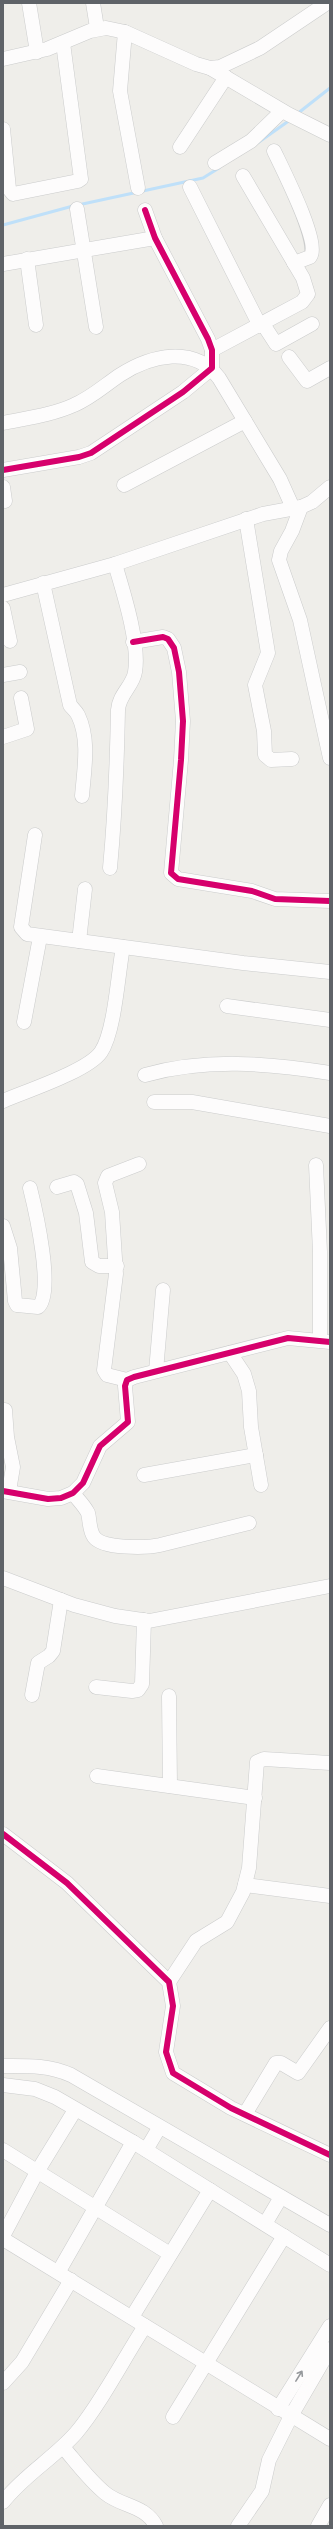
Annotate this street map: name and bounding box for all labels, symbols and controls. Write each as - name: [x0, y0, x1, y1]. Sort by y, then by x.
- one-way arrow: [295, 2371, 303, 2382]

